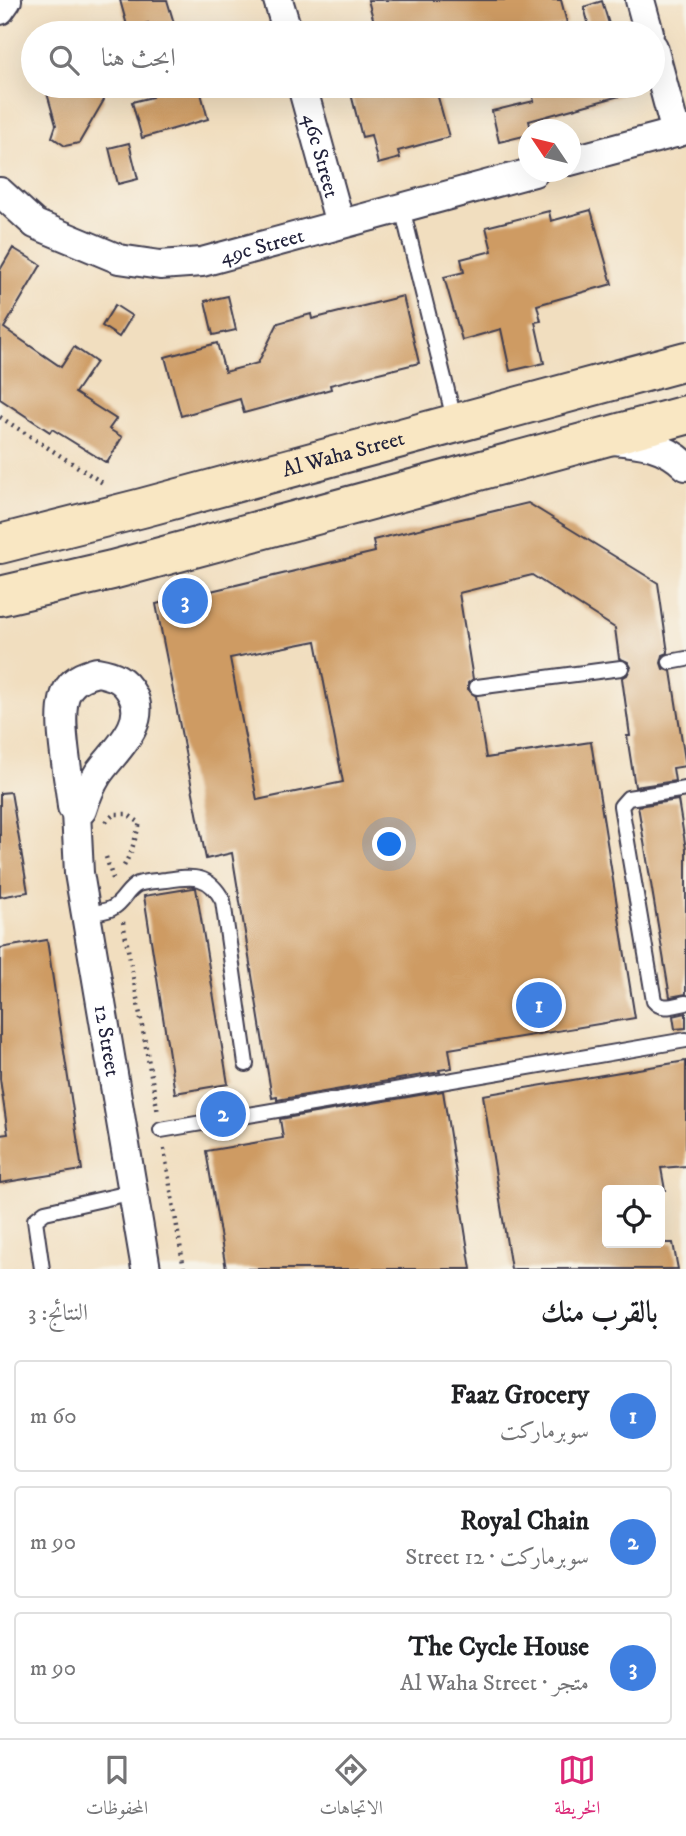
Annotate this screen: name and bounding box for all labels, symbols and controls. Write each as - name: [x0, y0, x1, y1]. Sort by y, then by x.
- search box: [21, 21, 665, 98]
- icon: search: [45, 41, 83, 79]
- text: ابحث هنا: [101, 42, 176, 75]
- street label: 46c Street: [296, 111, 344, 201]
- north arrow: [518, 119, 581, 182]
- street label: 49c Street: [217, 223, 307, 271]
- street label: Al Waha Street: [280, 426, 408, 483]
- pin: 3: [162, 575, 208, 627]
- your location: [372, 827, 406, 861]
- pin: 1: [516, 979, 562, 1031]
- street label: 12 Street: [88, 1003, 125, 1079]
- pin: 2: [200, 1088, 246, 1140]
- map controls: [602, 1185, 665, 1248]
- button: locate: [602, 1185, 665, 1248]
- text: بالقرب منك: [541, 1295, 658, 1332]
- text: النتائج: 3: [28, 1299, 88, 1328]
- text: Faaz Grocery: [450, 1379, 589, 1412]
- text: 60 m: [30, 1402, 77, 1431]
- text: 1: [629, 1402, 637, 1431]
- text: سوبرماركت: [500, 1417, 589, 1446]
- text: Royal Chain: [460, 1505, 589, 1538]
- text: 90 m: [30, 1528, 76, 1557]
- text: 2: [627, 1528, 639, 1557]
- text: سوبرماركت · 12 Street: [405, 1543, 589, 1572]
- text: The Cycle House: [409, 1631, 589, 1664]
- text: 90 m: [30, 1654, 76, 1683]
- text: 3: [629, 1654, 637, 1683]
- text: متجر · Al Waha Street: [400, 1669, 589, 1698]
- tab: المحفوظات: [86, 1751, 148, 1826]
- tab: الاتجاهات: [319, 1751, 383, 1826]
- tab: الخريطة: [554, 1751, 600, 1826]

